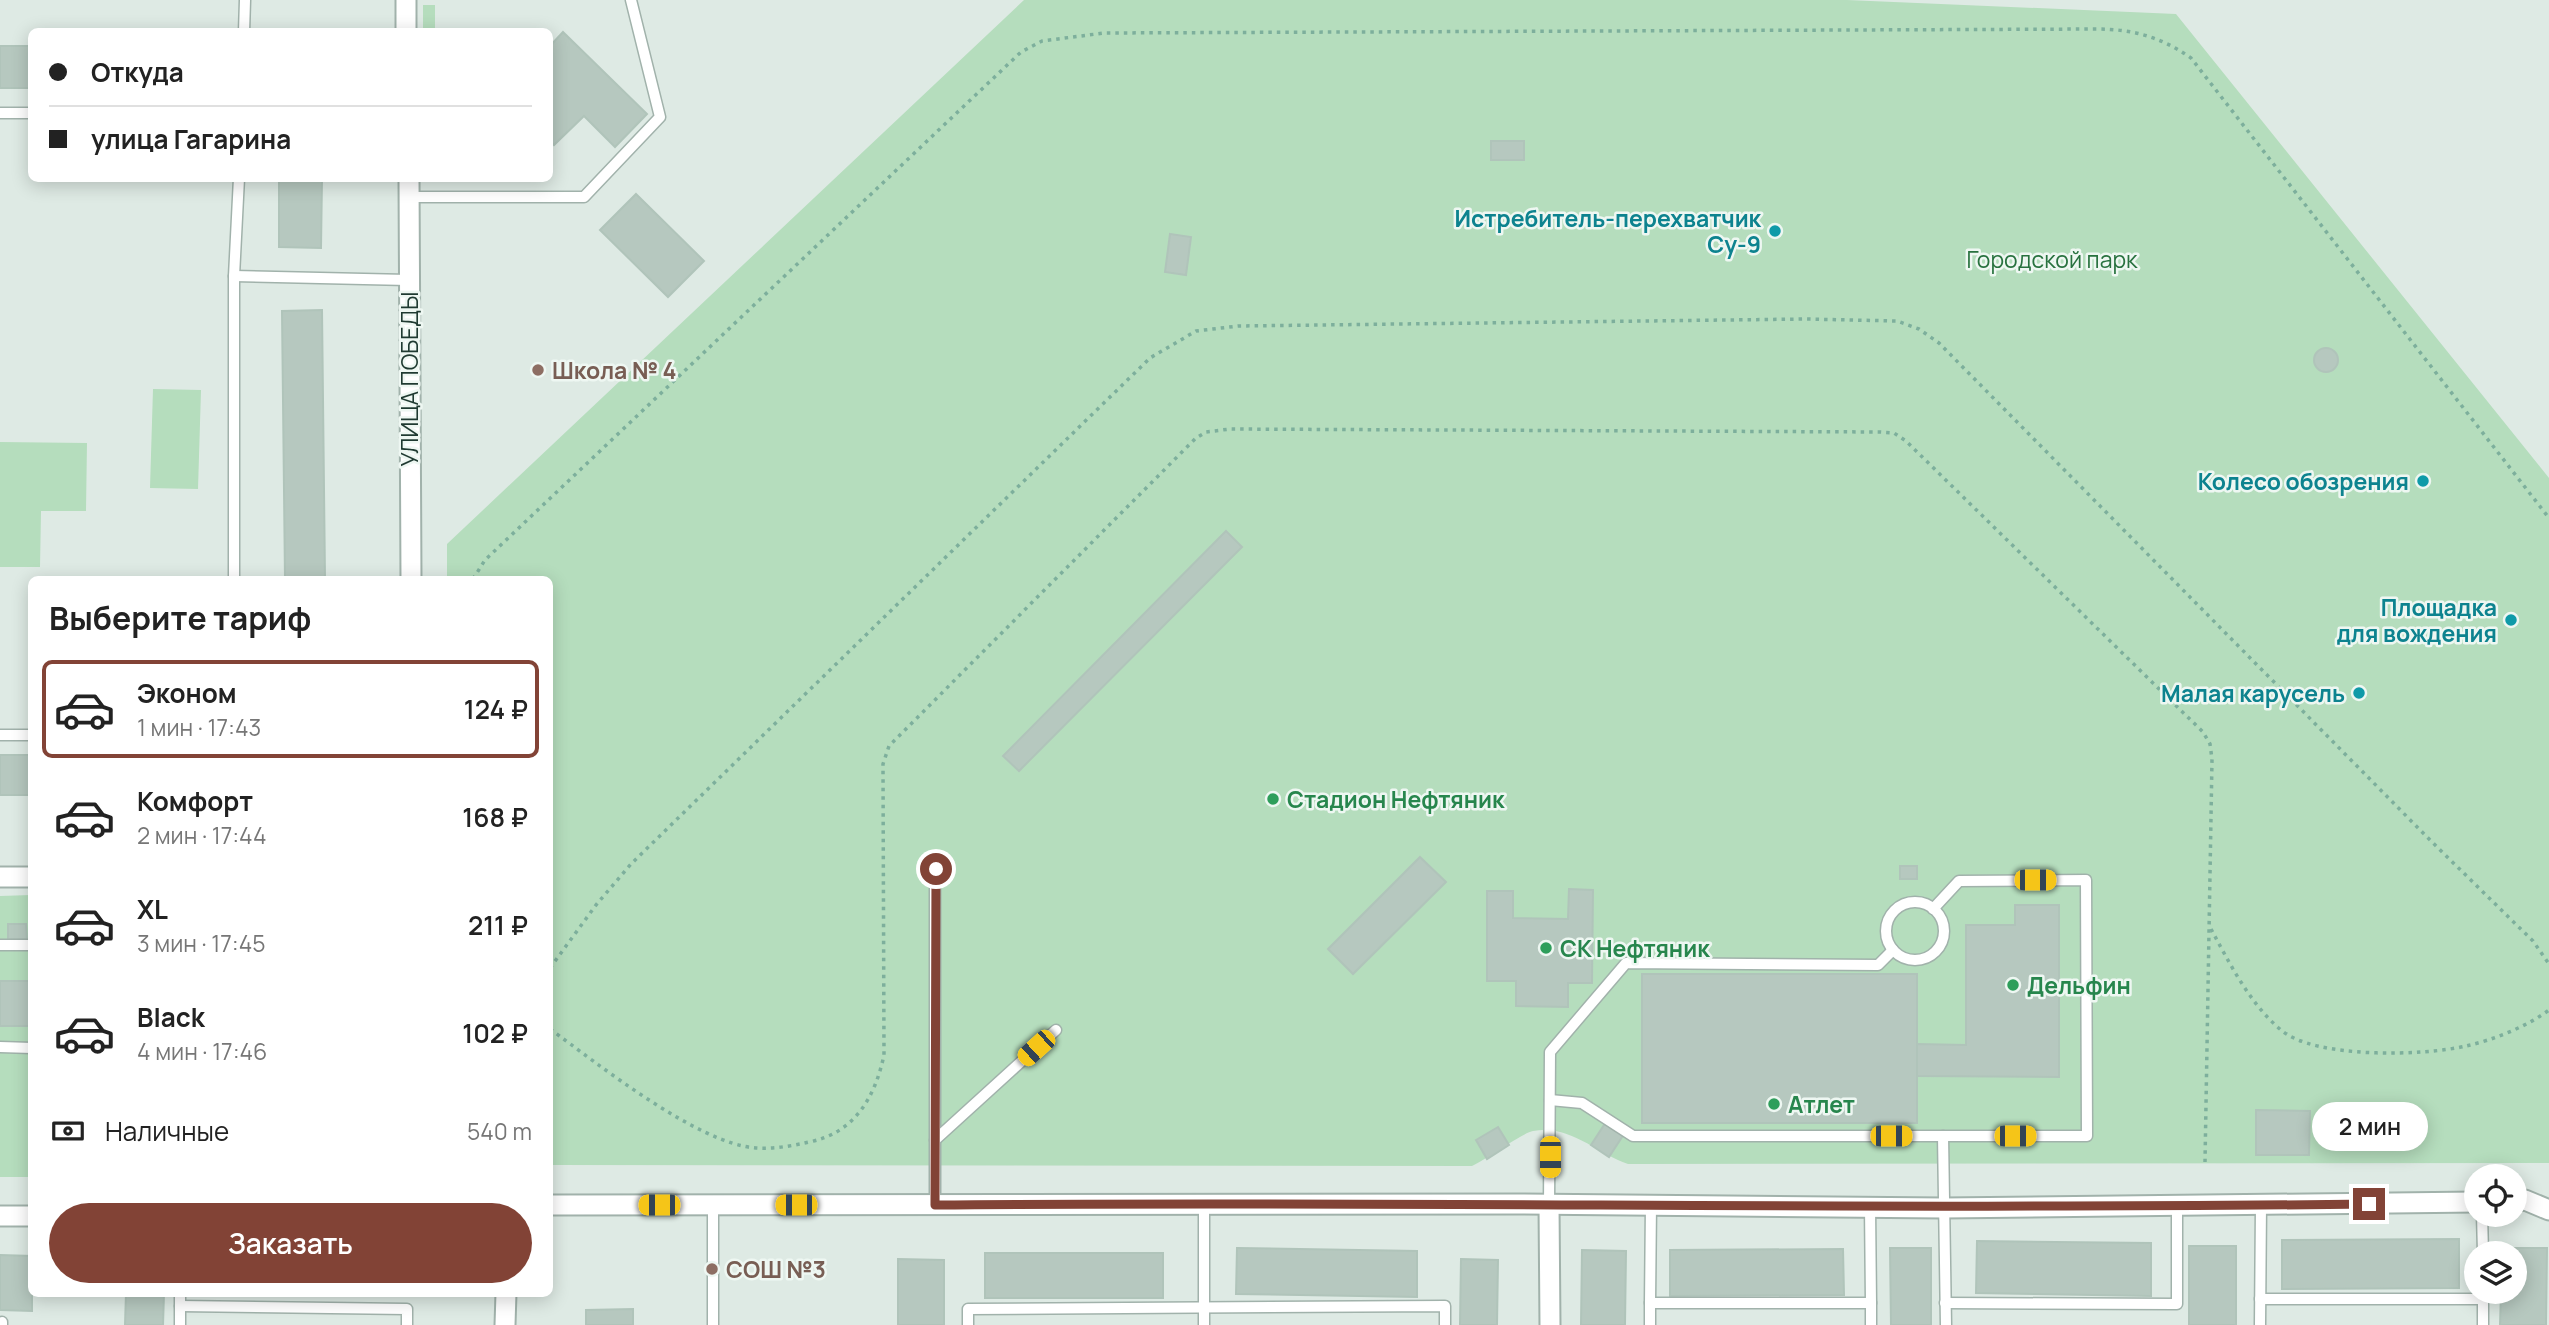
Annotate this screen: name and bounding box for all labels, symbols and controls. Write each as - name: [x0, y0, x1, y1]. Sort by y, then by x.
- text: Откуда: [91, 54, 184, 90]
- text: улица Гагарина: [91, 121, 291, 157]
- place label: Истребитель-перехватчик Су-9: [1455, 202, 1762, 260]
- marker: Истребитель-перехватчик Су-9: [1767, 223, 1783, 239]
- park label: Городской парк: [1966, 243, 2138, 275]
- street label: УЛИЦА ПОБЕДЫ: [393, 292, 425, 466]
- place label: Школа № 4: [552, 354, 677, 386]
- marker: Школа № 4: [530, 362, 546, 378]
- place label: Колесо обозрения: [2198, 465, 2409, 497]
- marker: Колесо обозрения: [2415, 473, 2431, 489]
- place label: Площадка для вождения: [2337, 591, 2497, 649]
- text: Выберите тариф: [49, 596, 311, 640]
- marker: Площадка для вождения: [2503, 612, 2519, 628]
- text: Эконом: [137, 675, 237, 711]
- place label: Малая карусель: [2161, 677, 2345, 709]
- icon: car: [53, 678, 116, 741]
- marker: Малая карусель: [2351, 685, 2367, 701]
- text: 124 ₽: [464, 691, 528, 727]
- text: 1 мин · 17:43: [137, 711, 261, 743]
- text: Комфорт: [137, 783, 253, 819]
- place label: Стадион Нефтяник: [1287, 783, 1505, 815]
- icon: car: [53, 786, 116, 849]
- marker: Стадион Нефтяник: [1265, 791, 1281, 807]
- text: 168 ₽: [462, 799, 528, 835]
- text: 2 мин · 17:44: [137, 819, 266, 851]
- route start: [920, 853, 952, 885]
- car: [2015, 870, 2057, 891]
- text: XL: [137, 891, 168, 927]
- icon: car: [53, 894, 116, 957]
- text: 211 ₽: [468, 907, 528, 943]
- text: 3 мин · 17:45: [137, 927, 266, 959]
- place label: СК Нефтяник: [1560, 932, 1710, 964]
- marker: СК Нефтяник: [1538, 940, 1554, 956]
- place label: Дельфин: [2027, 969, 2131, 1001]
- marker: Дельфин: [2005, 977, 2021, 993]
- text: Black: [137, 999, 205, 1035]
- icon: car: [53, 1002, 116, 1065]
- text: 102 ₽: [462, 1015, 528, 1051]
- car: [1014, 1026, 1059, 1070]
- text: 4 мин · 17:46: [137, 1035, 267, 1067]
- place label: Атлет: [1788, 1088, 1855, 1120]
- marker: Атлет: [1766, 1096, 1782, 1112]
- callout: 2 мин: [2311, 1102, 2427, 1152]
- text: 2 мин: [2339, 1110, 2401, 1142]
- icon: cash: [49, 1112, 87, 1150]
- text: Наличные: [105, 1113, 229, 1149]
- text: 540 m: [467, 1115, 532, 1147]
- car: [1871, 1126, 1913, 1147]
- car: [1995, 1126, 2037, 1147]
- car: [1540, 1136, 1561, 1178]
- map controls: [2464, 1164, 2527, 1304]
- button: locate: [2464, 1164, 2527, 1227]
- route end: [2353, 1188, 2385, 1220]
- car: [639, 1195, 681, 1216]
- car: [776, 1195, 818, 1216]
- button: Заказать: [49, 1203, 532, 1283]
- button: layers: [2464, 1241, 2527, 1304]
- place label: СОШ №3: [726, 1253, 826, 1285]
- marker: СОШ №3: [704, 1261, 720, 1277]

